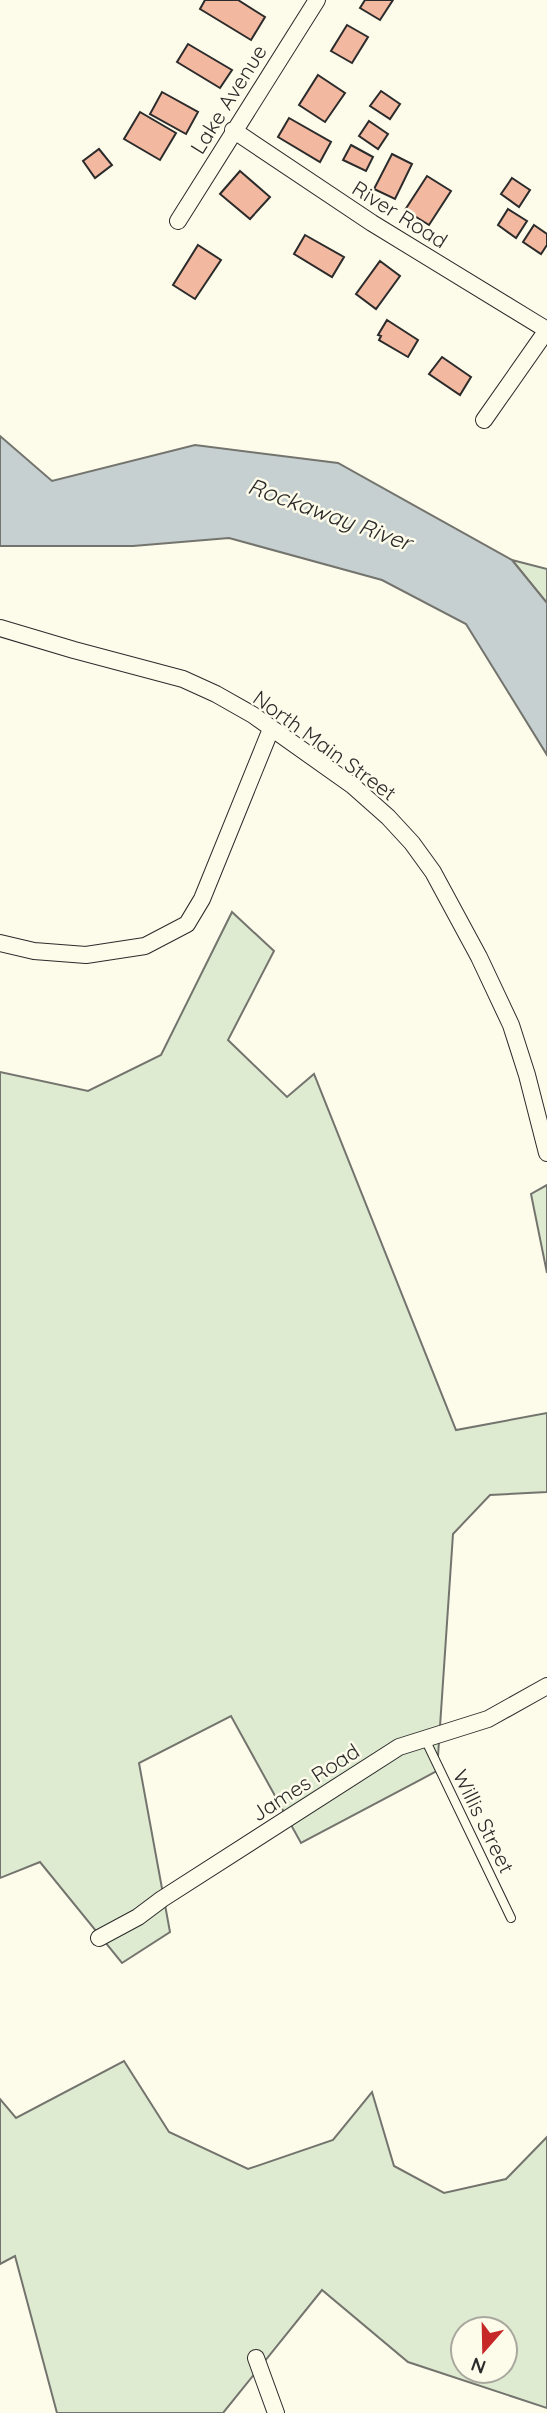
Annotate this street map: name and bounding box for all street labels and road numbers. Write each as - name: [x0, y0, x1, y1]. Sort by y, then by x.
- street label: Lake Avenue: [184, 39, 272, 159]
- street label: River Road: [348, 175, 452, 253]
- street label: North Main Street: [248, 684, 402, 806]
- street label: James Road: [246, 1737, 364, 1827]
- street label: Willis Street: [448, 1765, 520, 1877]

